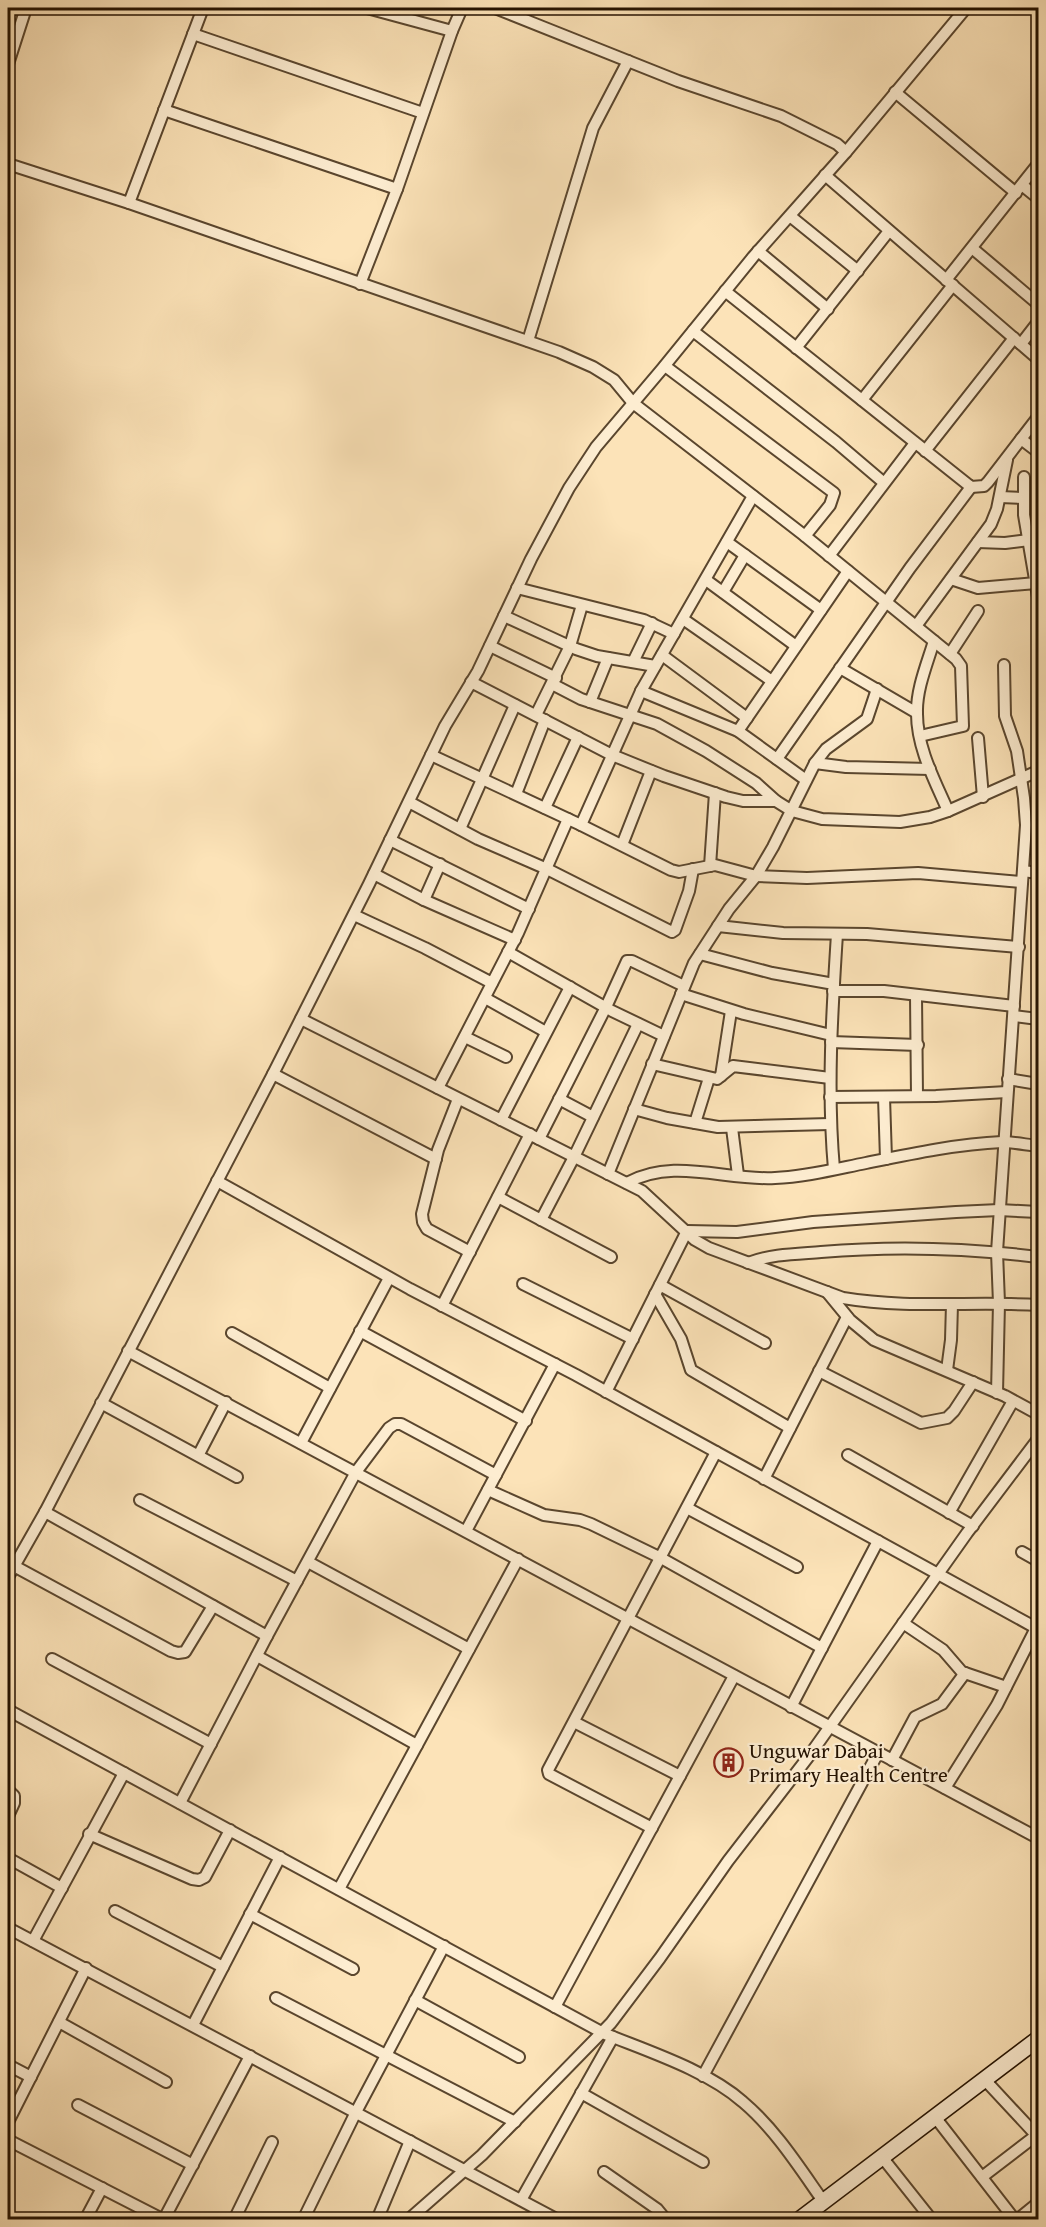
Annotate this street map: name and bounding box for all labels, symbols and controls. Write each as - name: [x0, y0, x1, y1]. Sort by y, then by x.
- place label: Unguwar Dabai Primary Health Centre: [749, 1735, 948, 1790]
- building icon: Unguwar Dabai Primary Health Centre: [712, 1746, 744, 1778]

